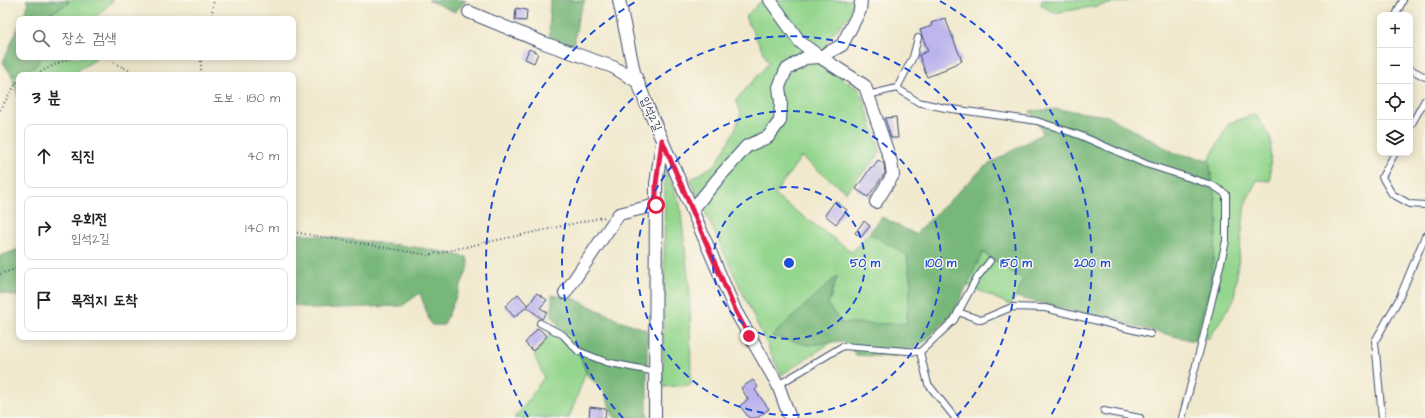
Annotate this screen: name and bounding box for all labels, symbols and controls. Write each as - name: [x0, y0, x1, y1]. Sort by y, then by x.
- map controls: [1377, 12, 1413, 156]
- button: +: [1377, 12, 1413, 48]
- search box: [16, 16, 296, 60]
- icon: search: [30, 27, 52, 49]
- text: 장소 검색: [62, 28, 116, 49]
- button: −: [1377, 48, 1413, 84]
- button: locate: [1377, 84, 1413, 120]
- text: 3 분: [32, 86, 61, 110]
- text: 도보 · 180 m: [213, 89, 280, 107]
- street label: 입석2길: [636, 94, 666, 134]
- button: layers: [1377, 120, 1413, 156]
- icon: ahead: [33, 145, 55, 167]
- text: 직진: [71, 146, 95, 167]
- text: 40 m: [247, 147, 279, 165]
- route start: [647, 196, 665, 214]
- text: 우회전: [71, 209, 107, 230]
- icon: right: [33, 217, 55, 239]
- text: 140 m: [245, 219, 279, 237]
- text: 입석2길: [71, 230, 110, 248]
- text: 50 m: [850, 255, 881, 272]
- text: 100 m: [926, 255, 957, 272]
- text: 150 m: [1000, 255, 1033, 272]
- text: 200 m: [1073, 255, 1111, 272]
- centre of rings: [782, 256, 796, 270]
- icon: arrive: [33, 289, 55, 311]
- text: 목적지 도착: [71, 290, 137, 311]
- route end: [740, 327, 758, 345]

